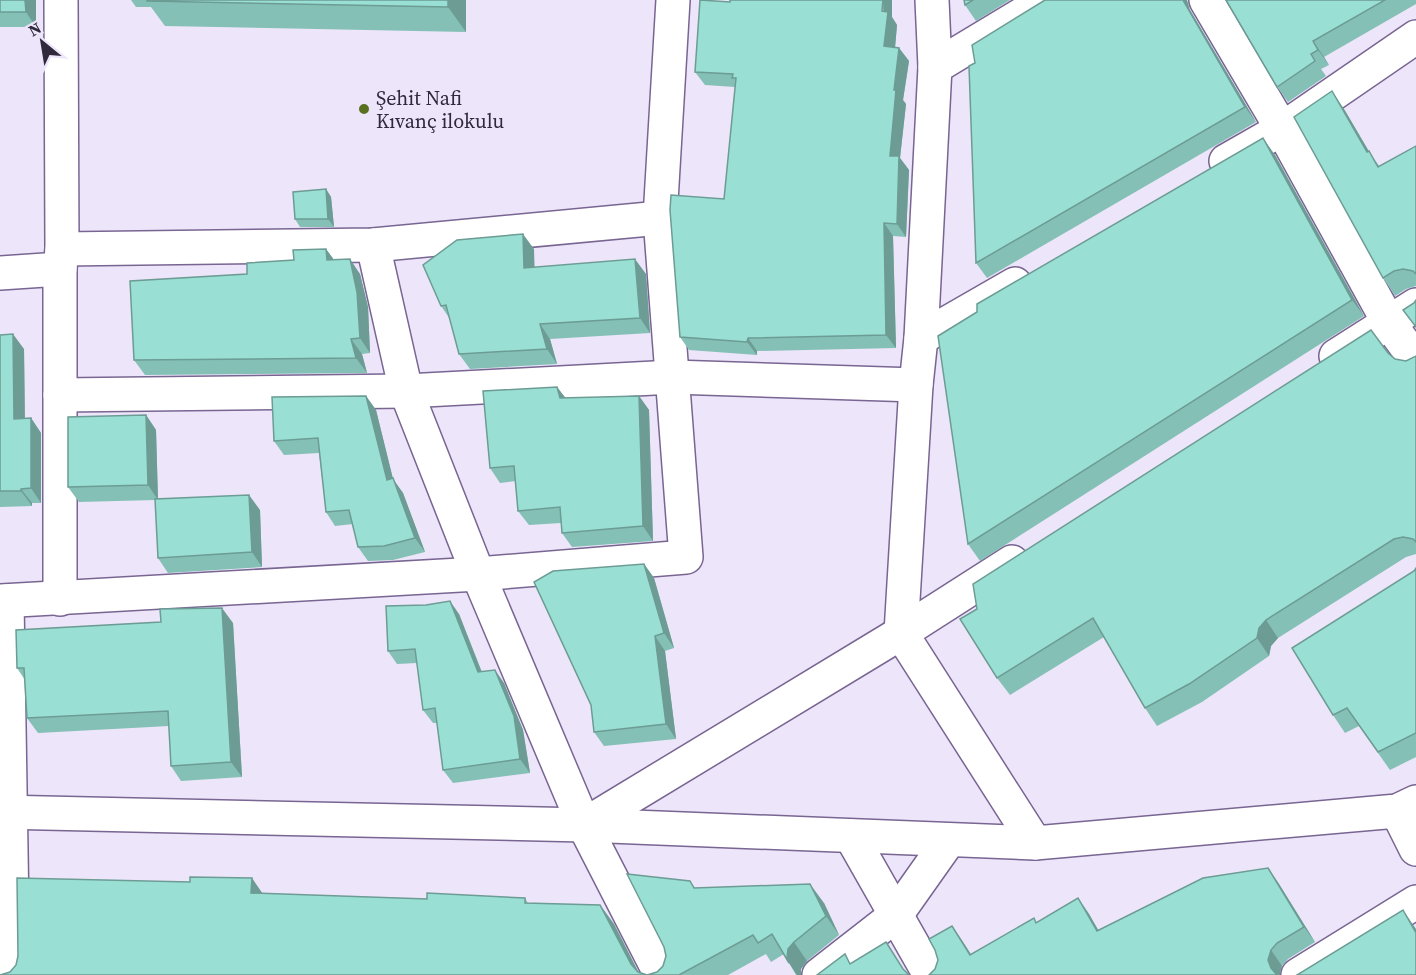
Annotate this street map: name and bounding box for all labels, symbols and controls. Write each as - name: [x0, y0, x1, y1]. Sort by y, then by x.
- north arrow: [12, 12, 72, 72]
- text: N: [24, 16, 45, 41]
- place label: Şehit Nafi Kıvanç ilokulu: [376, 84, 504, 135]
- marker: Şehit Nafi Kıvanç ilokulu: [357, 102, 371, 116]

